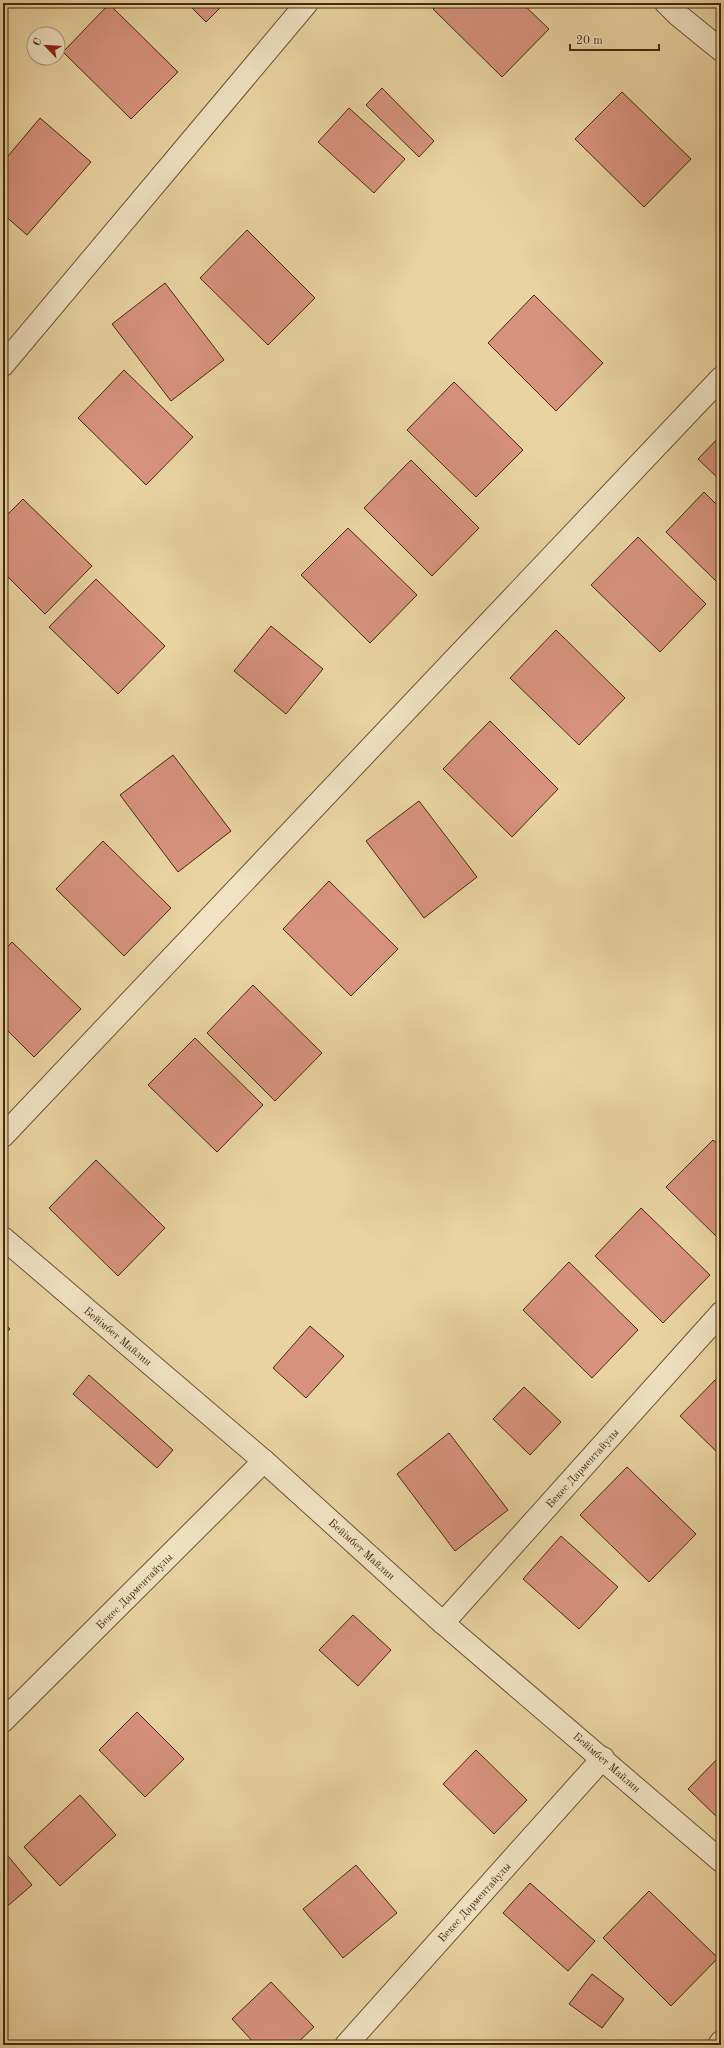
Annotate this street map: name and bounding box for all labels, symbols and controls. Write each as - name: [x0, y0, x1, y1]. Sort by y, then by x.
- north arrow: [26, 26, 66, 66]
- scale bar: [570, 26, 659, 52]
- text: 20 m: [576, 35, 603, 47]
- text: С: [32, 37, 45, 48]
- street label: Бейімбет Майлин: [81, 1306, 153, 1369]
- street label: Бекес Дарментайулы: [545, 1427, 622, 1511]
- street label: Бейімбет Майлин: [326, 1518, 396, 1583]
- street label: Бекес Дарментайулы: [95, 1552, 175, 1632]
- street label: Бейімбет Майлин: [570, 1731, 642, 1795]
- street label: Бекес Дарментайулы: [437, 1861, 514, 1945]

